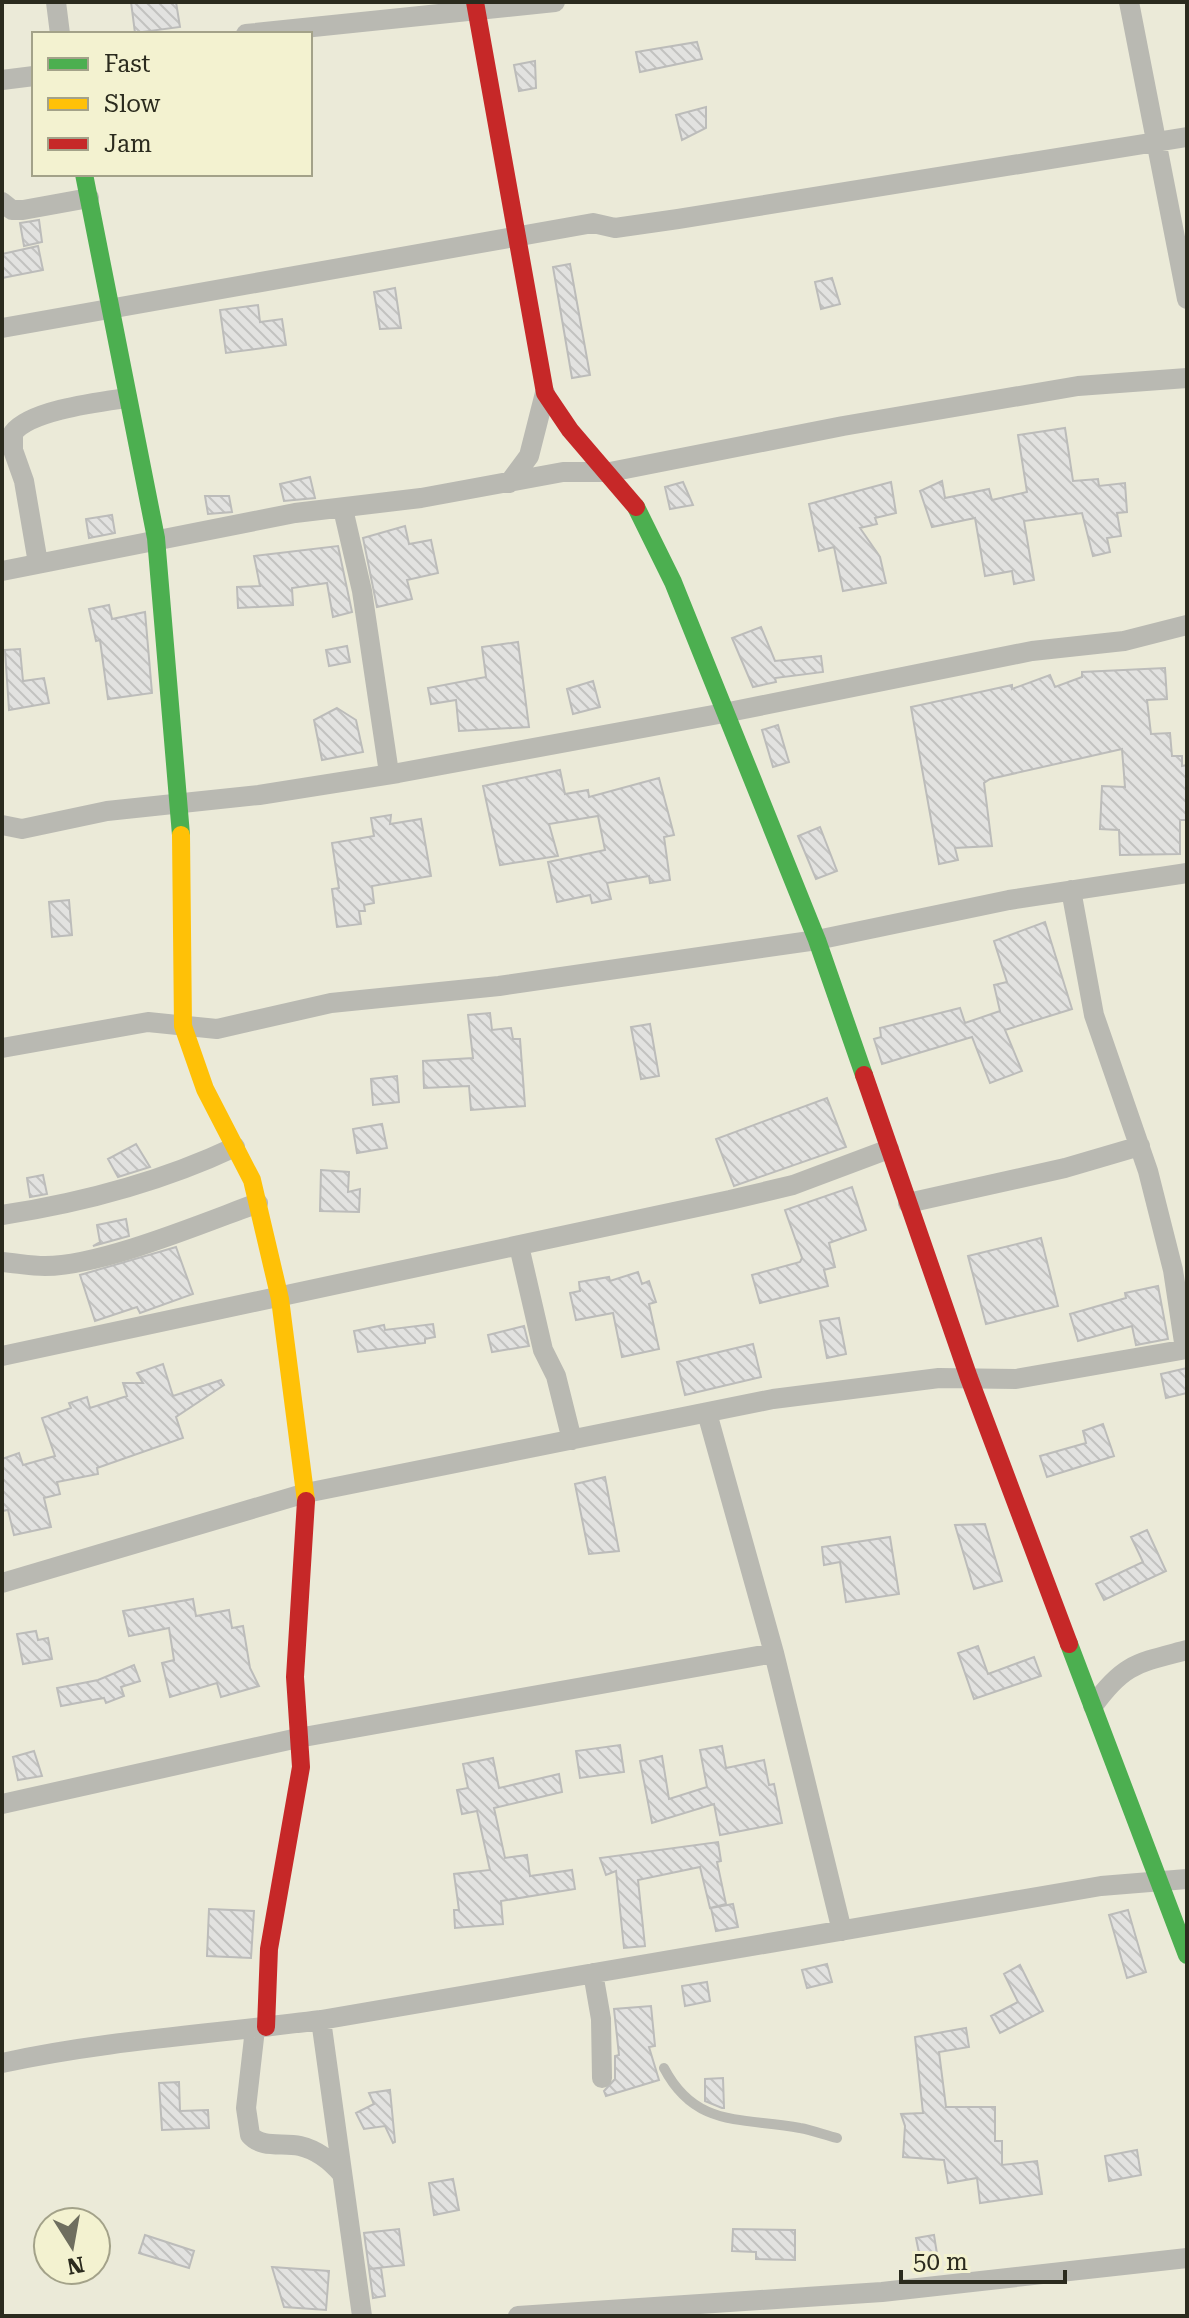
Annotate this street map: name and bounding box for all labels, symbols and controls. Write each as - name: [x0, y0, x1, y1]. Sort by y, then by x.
- legend: [32, 32, 312, 176]
- text: Fast: [104, 50, 151, 78]
- text: Slow: [104, 90, 161, 118]
- text: Jam: [104, 130, 152, 158]
- north arrow: [32, 2206, 112, 2286]
- scale bar: [901, 2234, 1065, 2284]
- text: 50 m: [913, 2248, 968, 2276]
- text: N: [65, 2251, 86, 2279]

